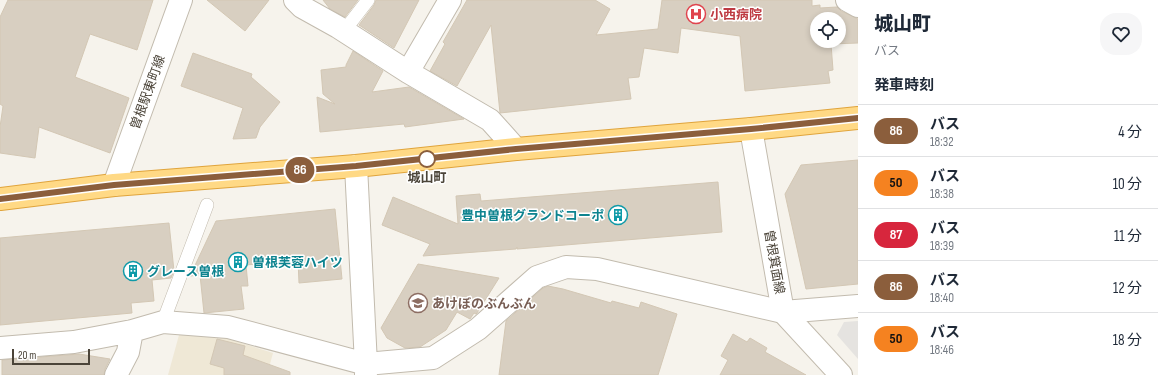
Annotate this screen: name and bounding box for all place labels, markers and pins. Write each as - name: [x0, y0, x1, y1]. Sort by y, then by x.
- hospital icon: 小西病院: [685, 3, 707, 25]
- place label: 小西病院: [710, 7, 762, 23]
- marker: 城山町: [418, 150, 436, 168]
- place label: 城山町: [407, 170, 447, 186]
- building icon: 豊中曽根グランドコーポ: [607, 204, 629, 226]
- place label: 豊中曽根グランドコーポ: [461, 208, 604, 224]
- building icon: 曽根芙蓉ハイツ: [227, 251, 249, 273]
- place label: 曽根芙蓉ハイツ: [252, 255, 343, 271]
- building icon: グレース曽根: [122, 260, 144, 282]
- place label: グレース曽根: [147, 264, 224, 280]
- school or university icon: あけぼのぶんぶん: [407, 292, 429, 314]
- place label: あけぼのぶんぶん: [432, 296, 536, 312]

